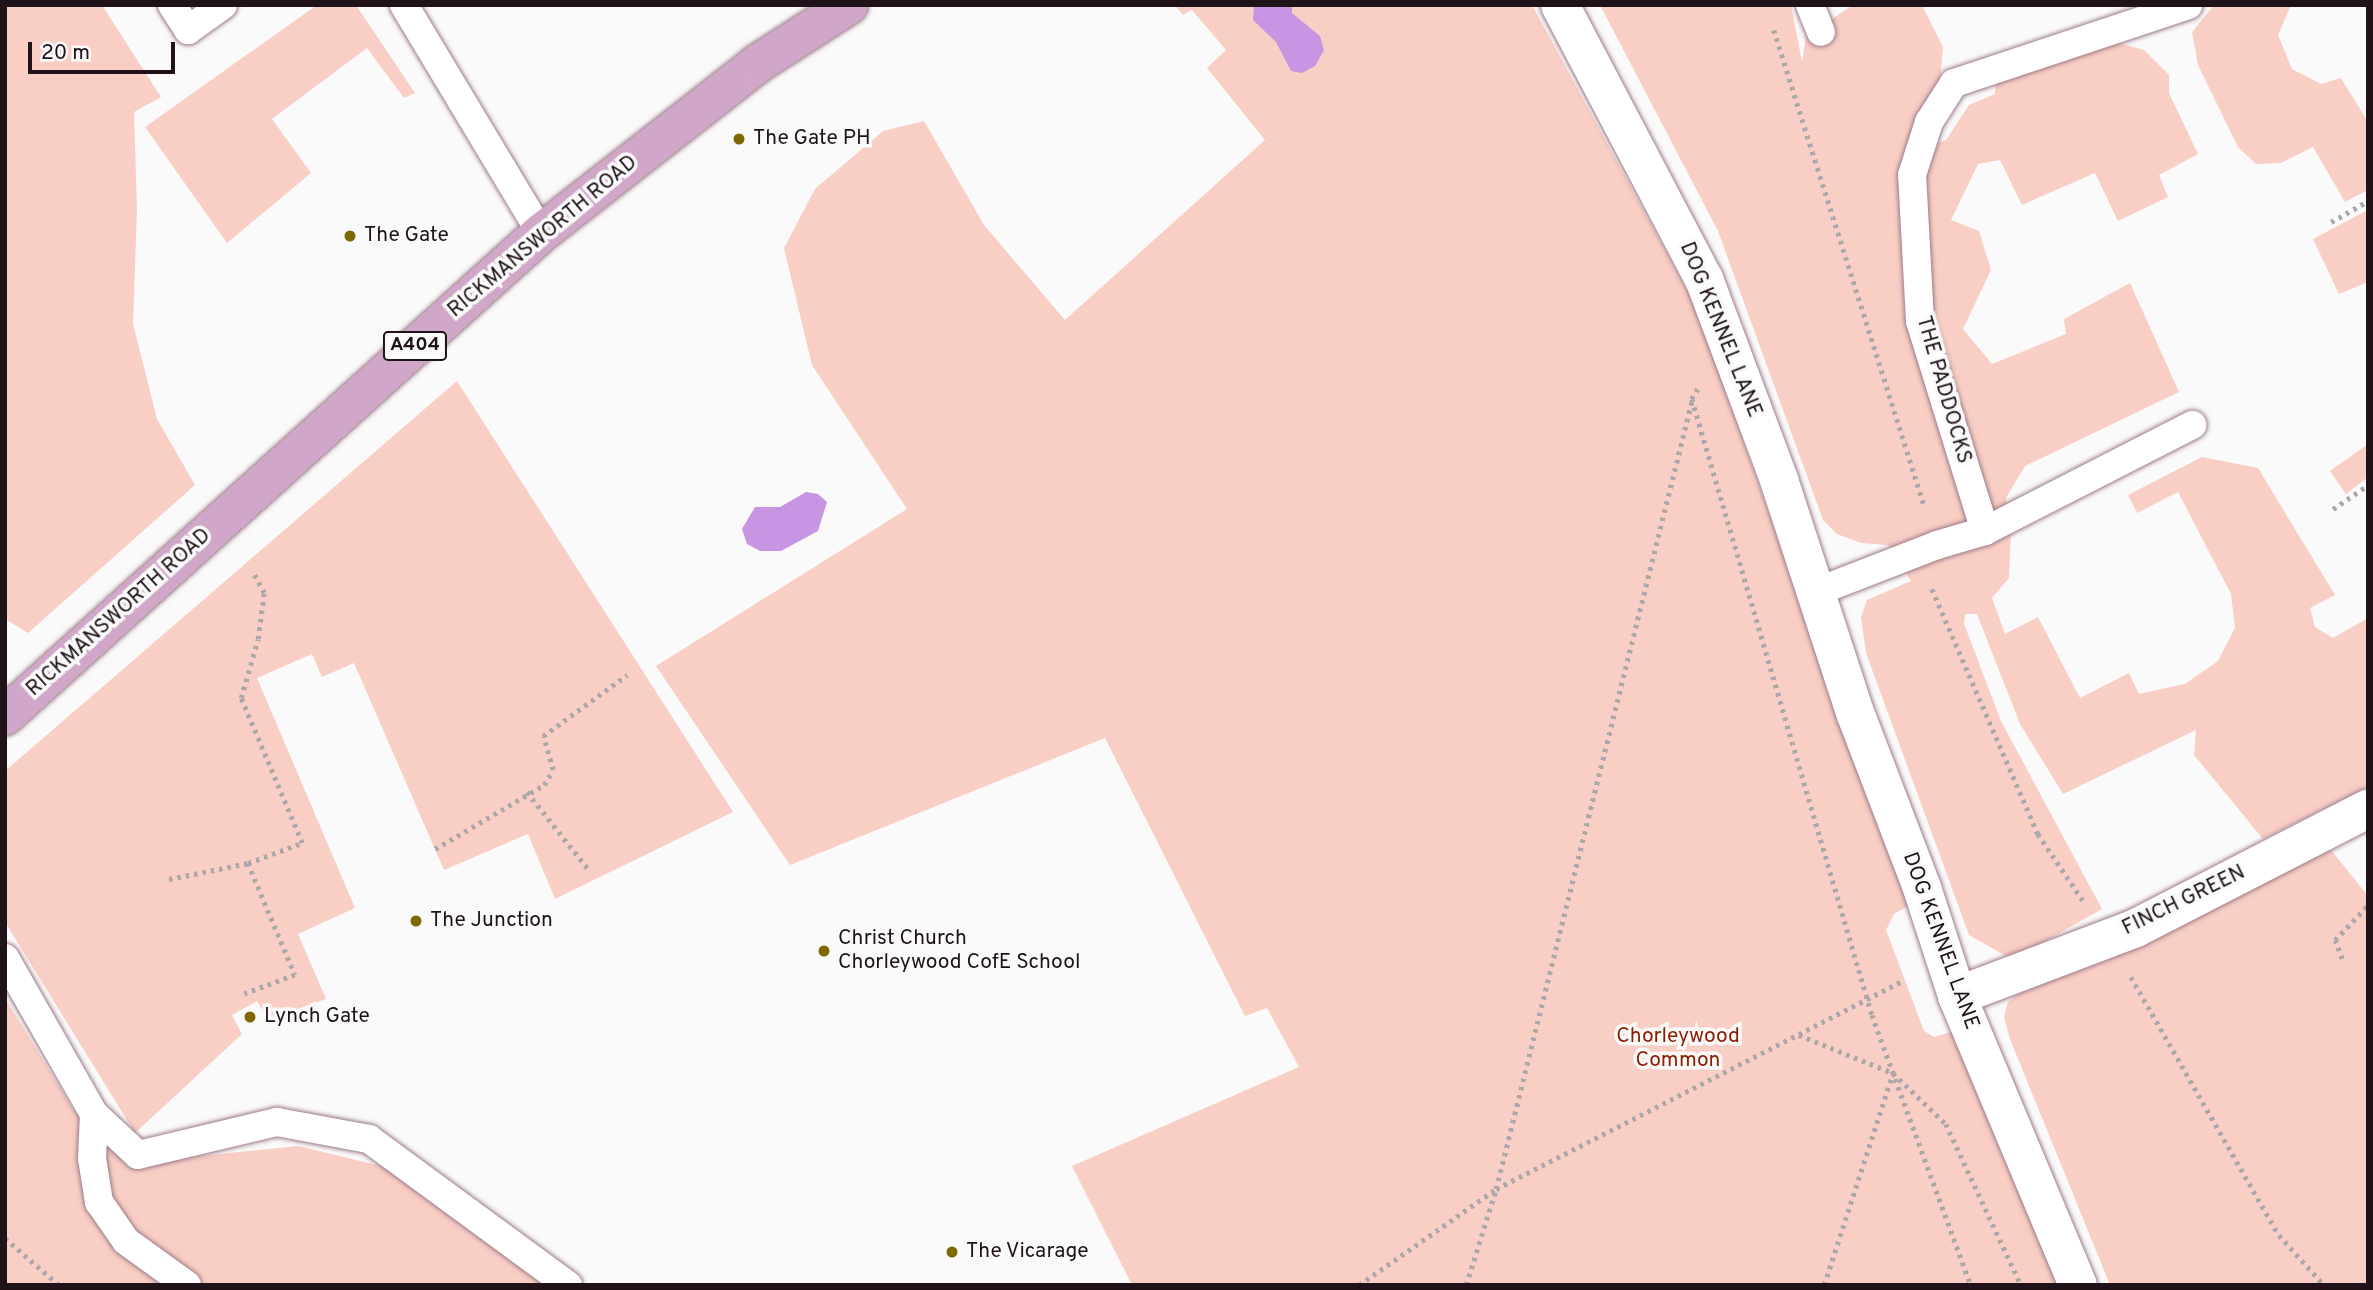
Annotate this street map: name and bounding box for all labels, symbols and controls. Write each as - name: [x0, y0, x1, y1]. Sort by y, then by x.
- scale bar: [32, 28, 178, 72]
- text: 20 m: [41, 40, 90, 67]
- place label: The Gate PH: [753, 126, 871, 152]
- marker: The Gate PH: [731, 131, 747, 147]
- street label: RICKMANSWORTH ROAD: [443, 150, 643, 324]
- place label: The Gate: [364, 223, 449, 249]
- marker: The Gate: [342, 228, 358, 244]
- street label: DOG KENNEL LANE: [1673, 238, 1767, 422]
- street label: THE PADDOCKS: [1910, 313, 1976, 467]
- road number: A404: [382, 330, 448, 362]
- street label: RICKMANSWORTH ROAD: [22, 524, 216, 702]
- street label: DOG KENNEL LANE: [1896, 849, 1984, 1033]
- street label: FINCH GREEN: [2118, 860, 2250, 942]
- place label: The Junction: [430, 908, 553, 934]
- marker: The Junction: [408, 913, 424, 929]
- place label: Christ Church Chorleywood CofE School: [838, 926, 1080, 976]
- marker: Christ Church Chorleywood CofE School: [816, 943, 832, 959]
- place label: Lynch Gate: [264, 1004, 370, 1030]
- marker: Lynch Gate: [242, 1009, 258, 1025]
- park label: Chorleywood Common: [1616, 1024, 1740, 1074]
- place label: The Vicarage: [966, 1239, 1089, 1265]
- marker: The Vicarage: [944, 1244, 960, 1260]

